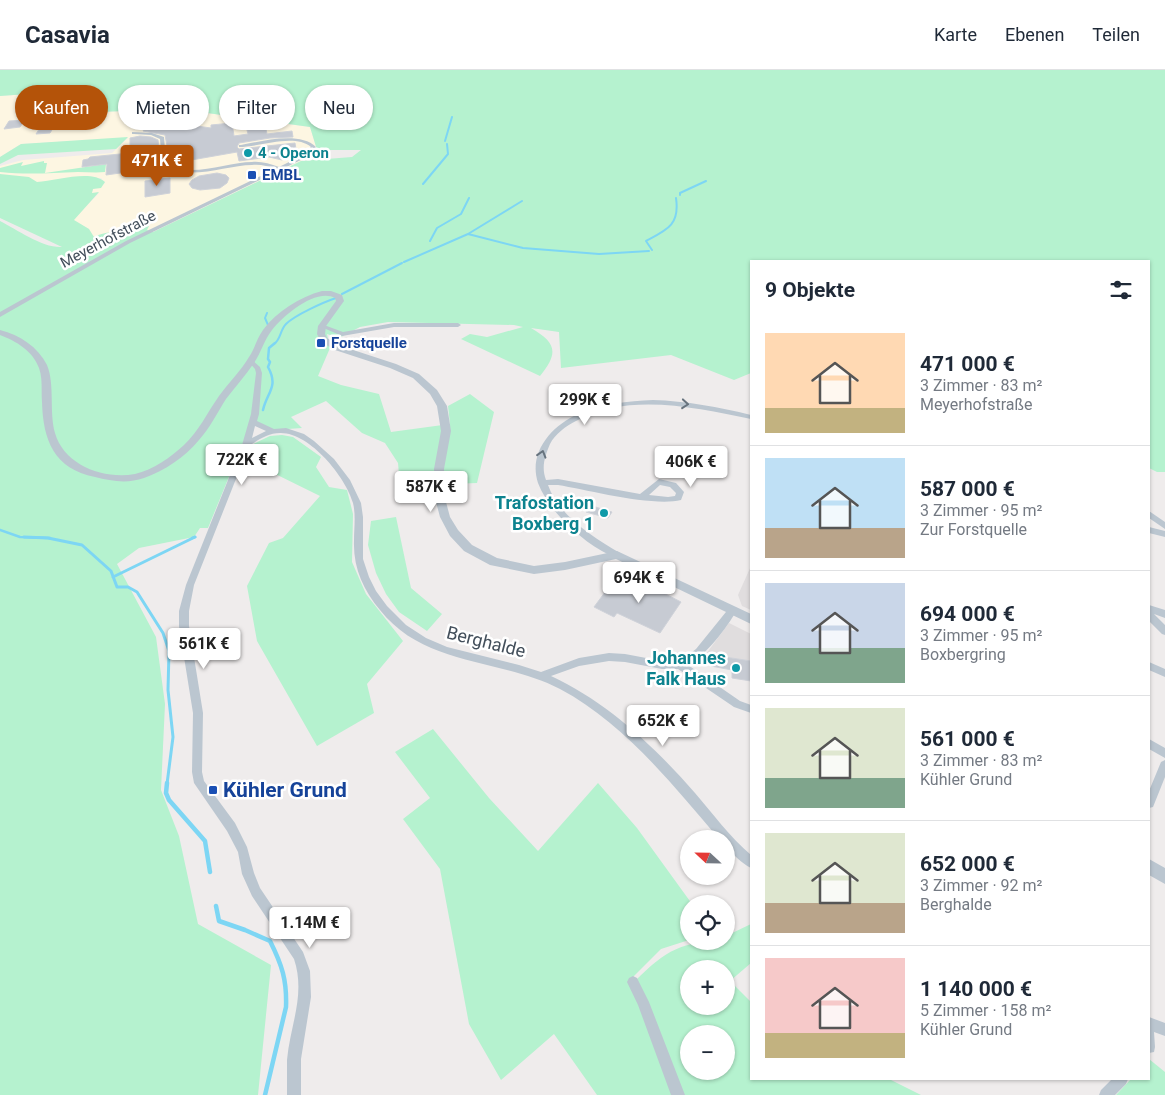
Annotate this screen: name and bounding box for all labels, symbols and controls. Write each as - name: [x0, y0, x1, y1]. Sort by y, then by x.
- text: Casavia: [25, 21, 110, 49]
- text: Karte: [934, 24, 977, 45]
- text: Ebenen: [1005, 24, 1064, 45]
- text: Teilen: [1092, 24, 1140, 45]
- chip: Kaufen: [15, 85, 108, 130]
- chip: Mieten: [118, 85, 209, 130]
- chip: Filter: [219, 85, 295, 130]
- chip: Neu: [305, 85, 373, 130]
- pin: 471K €: [116, 144, 198, 187]
- place label: 4 - Operon: [258, 144, 329, 162]
- marker: 4 - Operon: [242, 147, 254, 159]
- text: 471K €: [132, 151, 182, 170]
- place label: EMBL: [262, 166, 301, 184]
- marker: EMBL: [246, 169, 258, 181]
- street label: Meyerhofstraße: [57, 206, 159, 272]
- icon: filters: [1107, 276, 1135, 304]
- text: 9 Objekte: [765, 278, 855, 302]
- place label: Forstquelle: [331, 334, 407, 352]
- marker: Forstquelle: [315, 337, 327, 349]
- text: 471 000 €: [920, 352, 1015, 376]
- icon: home: [805, 353, 865, 413]
- text: 3 Zimmer · 83 m²: [920, 376, 1042, 395]
- pin: 299K €: [544, 384, 626, 426]
- text: 299K €: [560, 390, 610, 409]
- text: Meyerhofstraße: [920, 395, 1033, 414]
- one-way arrow: [681, 398, 689, 409]
- pin: 722K €: [201, 444, 283, 486]
- pin: 406K €: [650, 446, 732, 488]
- text: 722K €: [217, 450, 267, 469]
- one-way arrow: [537, 450, 547, 459]
- text: 406K €: [666, 452, 716, 471]
- pin: 587K €: [390, 470, 472, 513]
- text: 587K €: [406, 477, 456, 496]
- text: 587 000 €: [920, 477, 1015, 501]
- icon: home: [805, 478, 865, 538]
- place label: Trafostation Boxberg 1: [495, 492, 594, 534]
- text: 3 Zimmer · 95 m²: [920, 501, 1042, 520]
- marker: Trafostation Boxberg 1: [598, 507, 610, 519]
- text: Zur Forstquelle: [920, 520, 1027, 539]
- pin: 694K €: [598, 562, 680, 604]
- text: 694K €: [614, 568, 664, 587]
- text: 694 000 €: [920, 602, 1015, 626]
- icon: home: [805, 603, 865, 663]
- street label: Berghalde: [444, 622, 528, 661]
- text: 3 Zimmer · 95 m²: [920, 626, 1042, 645]
- pin: 561K €: [163, 628, 245, 670]
- text: 561K €: [179, 634, 229, 653]
- text: Boxbergring: [920, 645, 1006, 664]
- place label: Johannes Falk Haus: [646, 647, 726, 689]
- marker: Johannes Falk Haus: [730, 662, 742, 674]
- pin: 652K €: [622, 704, 704, 747]
- text: 652K €: [638, 711, 688, 730]
- text: 561 000 €: [920, 727, 1015, 751]
- icon: home: [805, 728, 865, 788]
- text: 3 Zimmer · 83 m²: [920, 751, 1042, 770]
- text: Kühler Grund: [920, 770, 1012, 789]
- place label: Kühler Grund: [223, 778, 347, 802]
- marker: Kühler Grund: [207, 784, 219, 796]
- north arrow: [680, 830, 735, 885]
- map controls: [680, 830, 735, 1080]
- text: 652 000 €: [920, 852, 1015, 876]
- icon: home: [805, 853, 865, 913]
- text: 3 Zimmer · 92 m²: [920, 876, 1042, 895]
- button: locate: [680, 895, 735, 950]
- text: Berghalde: [920, 895, 992, 914]
- pin: 1.14M €: [264, 906, 356, 949]
- text: 1.14M €: [280, 913, 340, 932]
- button: +: [680, 960, 735, 1015]
- text: 1 140 000 €: [920, 977, 1032, 1001]
- icon: home: [805, 978, 865, 1038]
- text: 5 Zimmer · 158 m²: [920, 1001, 1051, 1020]
- text: Kühler Grund: [920, 1020, 1012, 1039]
- button: −: [680, 1025, 735, 1080]

